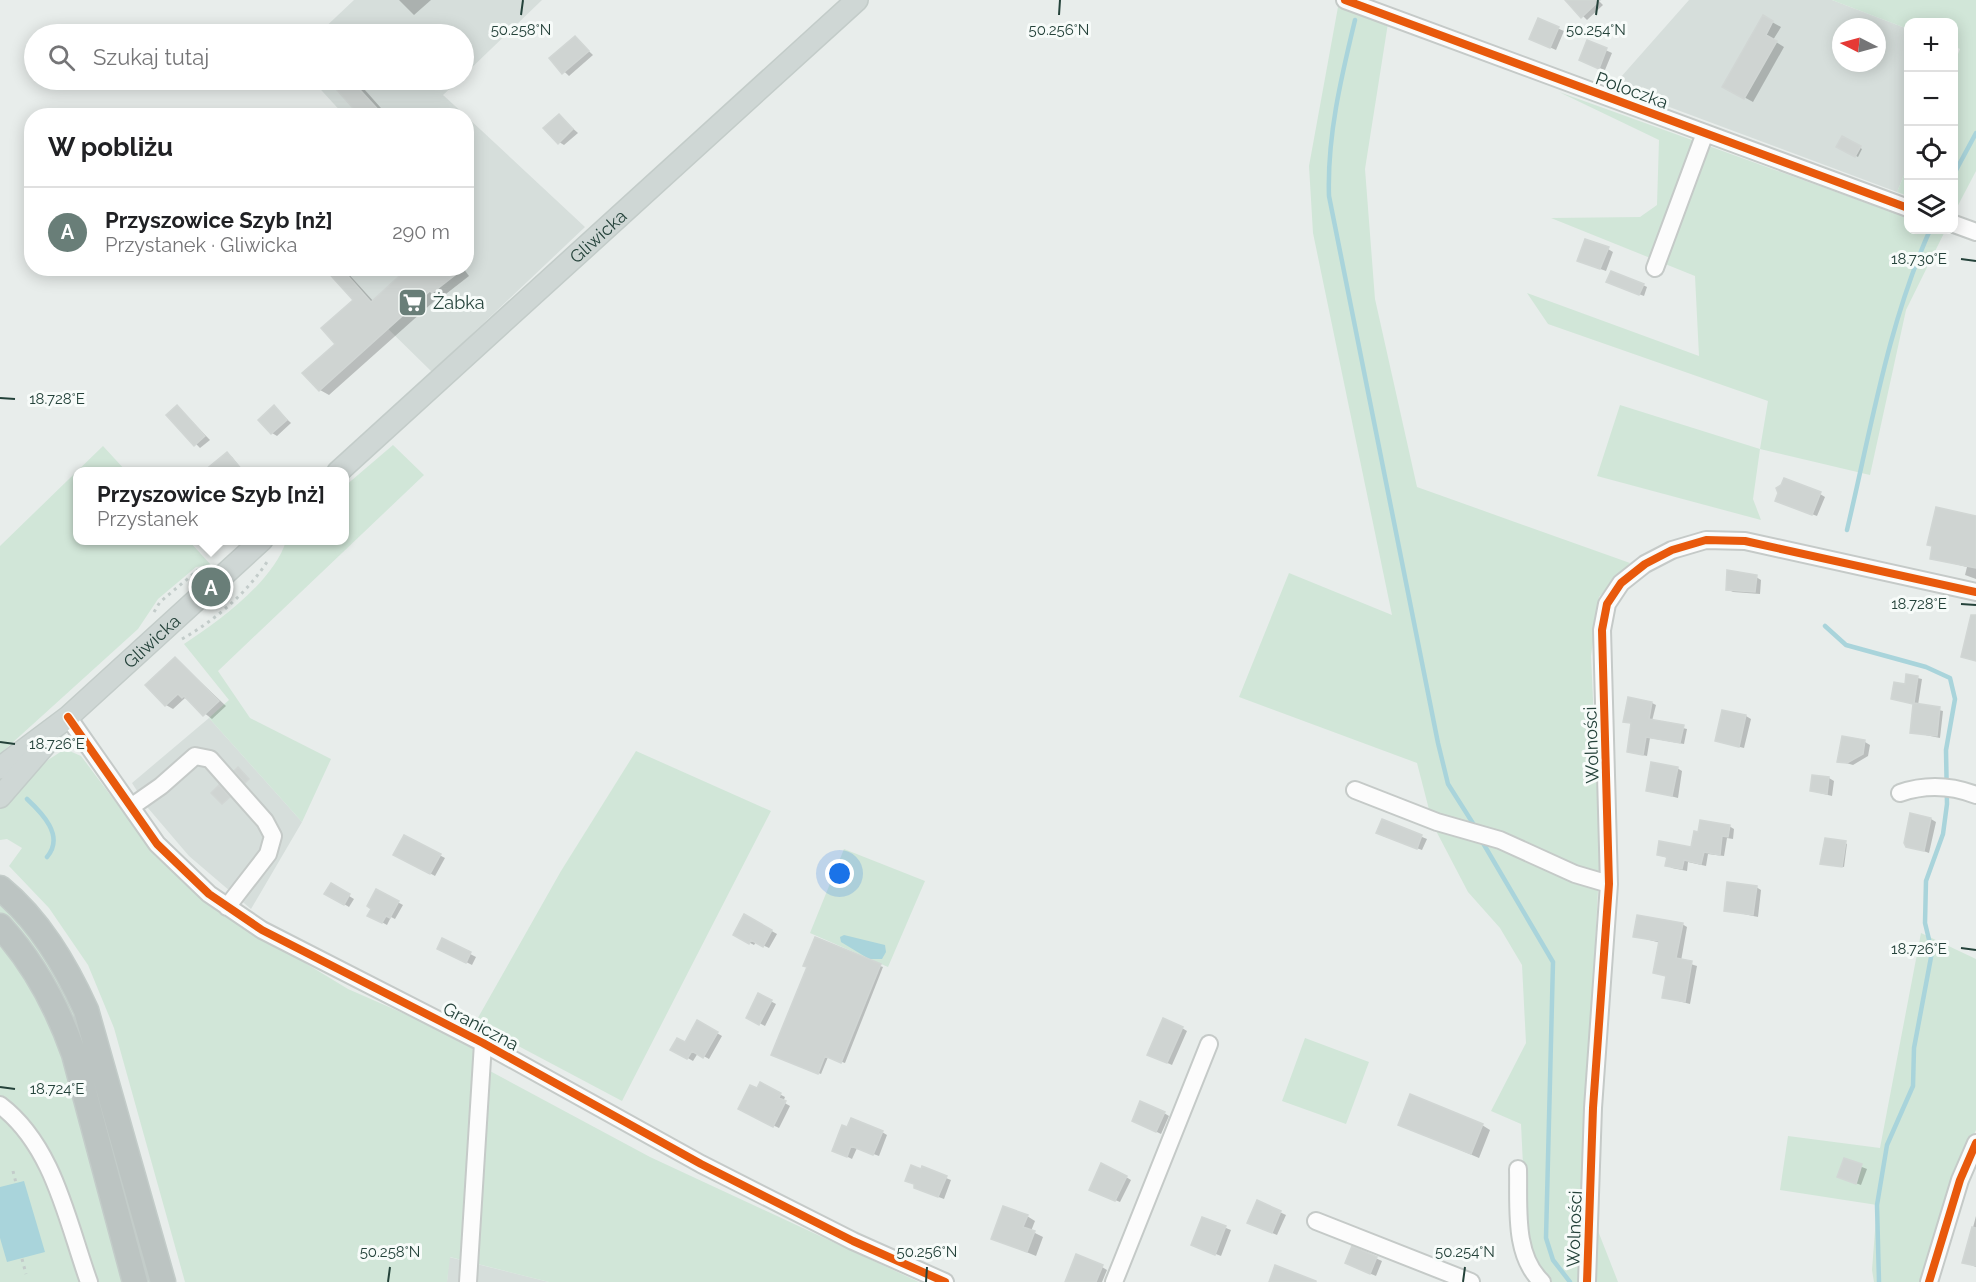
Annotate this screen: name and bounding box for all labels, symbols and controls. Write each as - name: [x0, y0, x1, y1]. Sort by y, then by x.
- north arrow: [1832, 18, 1886, 72]
- map controls: [1904, 18, 1958, 234]
- button: +: [1904, 18, 1958, 72]
- text: 50.258°N: [491, 21, 551, 39]
- text: 50.256°N: [1029, 21, 1089, 39]
- text: 50.254°N: [1566, 21, 1626, 39]
- search box: [24, 24, 474, 90]
- icon: search: [45, 41, 78, 74]
- text: Szukaj tutaj: [93, 44, 209, 70]
- street label: Poloczka: [1593, 67, 1671, 113]
- button: −: [1904, 72, 1958, 126]
- button: locate: [1904, 126, 1958, 180]
- text: W pobliżu: [48, 132, 173, 162]
- button: layers: [1904, 180, 1958, 234]
- street label: Gliwicka: [565, 205, 630, 267]
- text: Przyszowice Szyb [nż]: [105, 207, 333, 233]
- text: A: [61, 220, 74, 244]
- text: 290 m: [392, 220, 450, 244]
- text: Przystanek · Gliwicka: [105, 233, 297, 257]
- text: 18.730°E: [1891, 250, 1947, 268]
- supermarket icon: Żabka: [396, 286, 428, 318]
- place label: Żabka: [433, 292, 485, 313]
- text: 18.728°E: [29, 390, 85, 408]
- popup: [73, 467, 349, 545]
- text: Przyszowice Szyb [nż]: [97, 481, 325, 507]
- text: Przystanek: [97, 507, 198, 531]
- pin: A: [192, 564, 230, 610]
- text: 18.728°E: [1891, 595, 1947, 613]
- street label: Gliwicka: [119, 610, 184, 672]
- street label: Wolności: [1579, 706, 1603, 784]
- text: 18.726°E: [29, 735, 85, 753]
- your location: [825, 859, 854, 888]
- text: 18.726°E: [1891, 940, 1947, 958]
- street label: Graniczna: [440, 997, 522, 1055]
- text: 18.724°E: [30, 1080, 84, 1098]
- street label: Wolności: [1562, 1190, 1586, 1268]
- text: 50.258°N: [360, 1243, 420, 1261]
- text: 50.256°N: [897, 1243, 957, 1261]
- text: 50.254°N: [1435, 1243, 1495, 1261]

